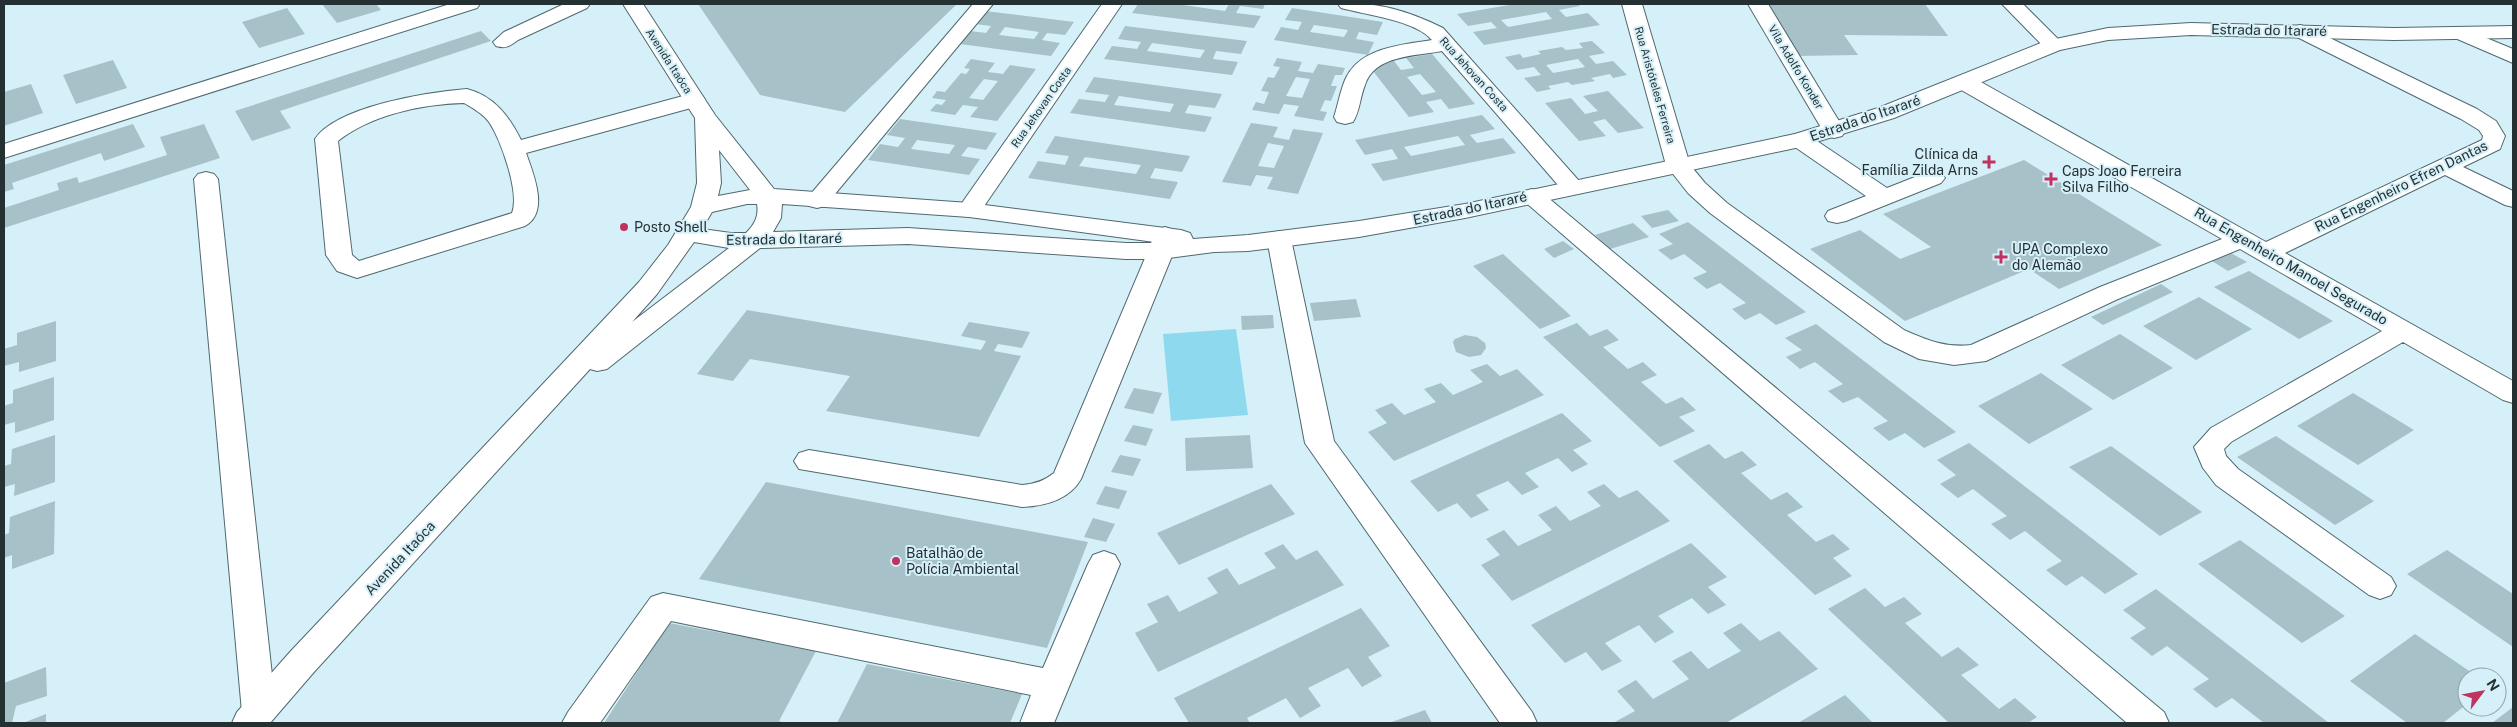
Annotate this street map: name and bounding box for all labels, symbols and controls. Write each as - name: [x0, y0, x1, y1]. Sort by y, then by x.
- street label: Estrada do Itararé: [2211, 21, 2327, 39]
- street label: Vila Adolfo Konder: [1766, 23, 1826, 111]
- street label: Rua Aristóteles Ferreira: [1633, 25, 1677, 145]
- street label: Avenida Itaóca: [644, 26, 694, 96]
- street label: Rua Jehovan Costa: [1438, 35, 1510, 113]
- street label: Rua Jehovan Costa: [1009, 64, 1073, 150]
- street label: Estrada do Itararé: [1808, 92, 1923, 144]
- street label: Rua Engenheiro Efren Dantas: [2312, 137, 2490, 235]
- place label: Clínica da Família Zilda Arns: [1862, 146, 1978, 178]
- marker: Clínica da Família Zilda Arns: [1982, 155, 1996, 169]
- place label: Caps Joao Ferreira Silva Filho: [2062, 163, 2182, 195]
- marker: Caps Joao Ferreira Silva Filho: [2044, 172, 2058, 186]
- street label: Estrada do Itararé: [1412, 188, 1528, 228]
- street label: Rua Engenheiro Manoel Segurado: [2191, 204, 2391, 328]
- place label: Posto Shell: [634, 219, 708, 235]
- marker: Posto Shell: [618, 221, 630, 233]
- street label: Estrada do Itararé: [726, 230, 842, 248]
- place label: UPA Complexo do Alemão: [2012, 241, 2108, 273]
- marker: UPA Complexo do Alemão: [1994, 250, 2008, 264]
- street label: Avenida Itaóca: [362, 518, 438, 598]
- place label: Batalhão de Polícia Ambiental: [906, 545, 1019, 577]
- marker: Batalhão de Polícia Ambiental: [890, 555, 902, 567]
- north arrow: [2457, 667, 2507, 717]
- text: N: [2483, 676, 2503, 694]

